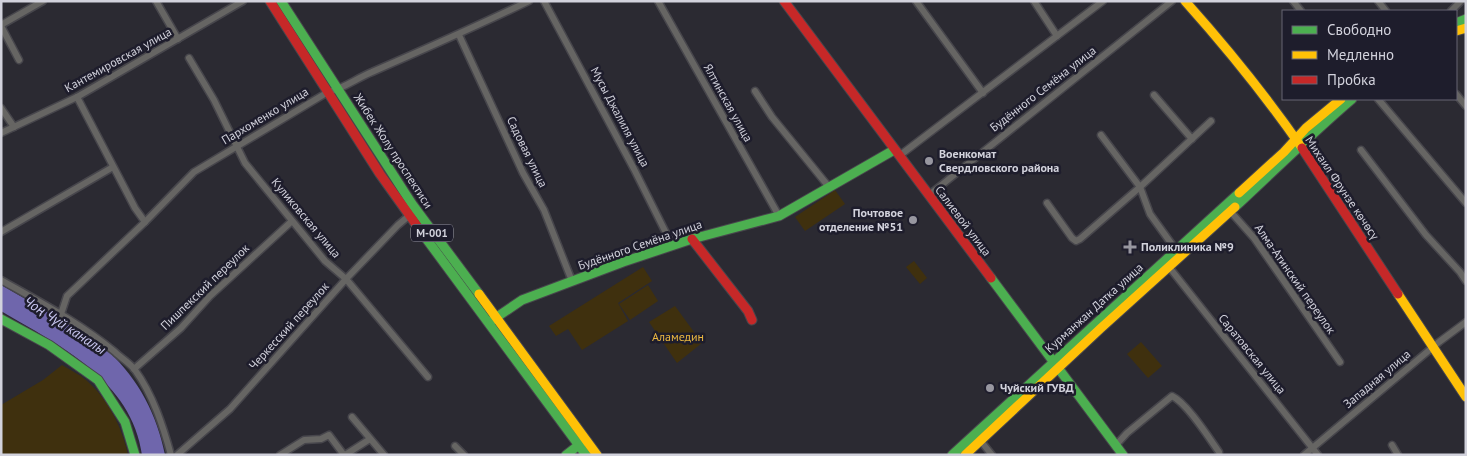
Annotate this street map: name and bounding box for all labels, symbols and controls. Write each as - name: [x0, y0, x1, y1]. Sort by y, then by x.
- legend: [1282, 10, 1457, 100]
- text: Свободно: [1327, 20, 1391, 39]
- street label: Кантемировская улица: [62, 24, 174, 95]
- street label: Будённого Семёна улица: [987, 43, 1099, 135]
- text: Медленно: [1327, 45, 1394, 64]
- street label: Ялтинская улица: [701, 61, 756, 145]
- street label: Мусы Джалиля улица: [588, 64, 653, 169]
- text: Пробка: [1327, 70, 1376, 89]
- street label: Пархоменко улица: [219, 84, 311, 147]
- street label: Жибек Жолу проспектиси: [350, 90, 436, 211]
- street label: Садовая улица: [504, 114, 551, 190]
- street label: Михаил Фрунзе көчөсү: [1302, 133, 1383, 243]
- place label: Военкомат Свердловского района: [939, 146, 1059, 175]
- marker: Военкомат Свердловского района: [923, 155, 935, 167]
- street label: Куликовская улица: [269, 175, 344, 261]
- street label: Салиевой улица: [932, 183, 995, 259]
- place label: Почтовое отделение №51: [819, 205, 903, 234]
- marker: Почтовое отделение №51: [907, 214, 919, 226]
- street label: Будённого Семёна улица: [576, 216, 704, 273]
- street label: Алма-Атинский переулок: [1252, 221, 1339, 337]
- road number: М-001: [411, 224, 453, 242]
- place label: Поликлиника №9: [1141, 239, 1234, 254]
- street label: Пишпекский переулок: [157, 240, 252, 333]
- marker: Поликлиника №9: [1123, 240, 1137, 254]
- street label: Курманжан Датка улица: [1041, 260, 1146, 356]
- street label: Черкесский переулок: [245, 279, 332, 373]
- water label: Чоң Чүй каналы: [21, 292, 109, 358]
- street label: Саратовская улица: [1215, 311, 1289, 397]
- park label: Аламедин: [652, 329, 704, 344]
- street label: Западная улица: [1340, 346, 1413, 411]
- place label: Чуйский ГУВД: [1000, 380, 1074, 395]
- marker: Чуйский ГУВД: [984, 382, 996, 394]

